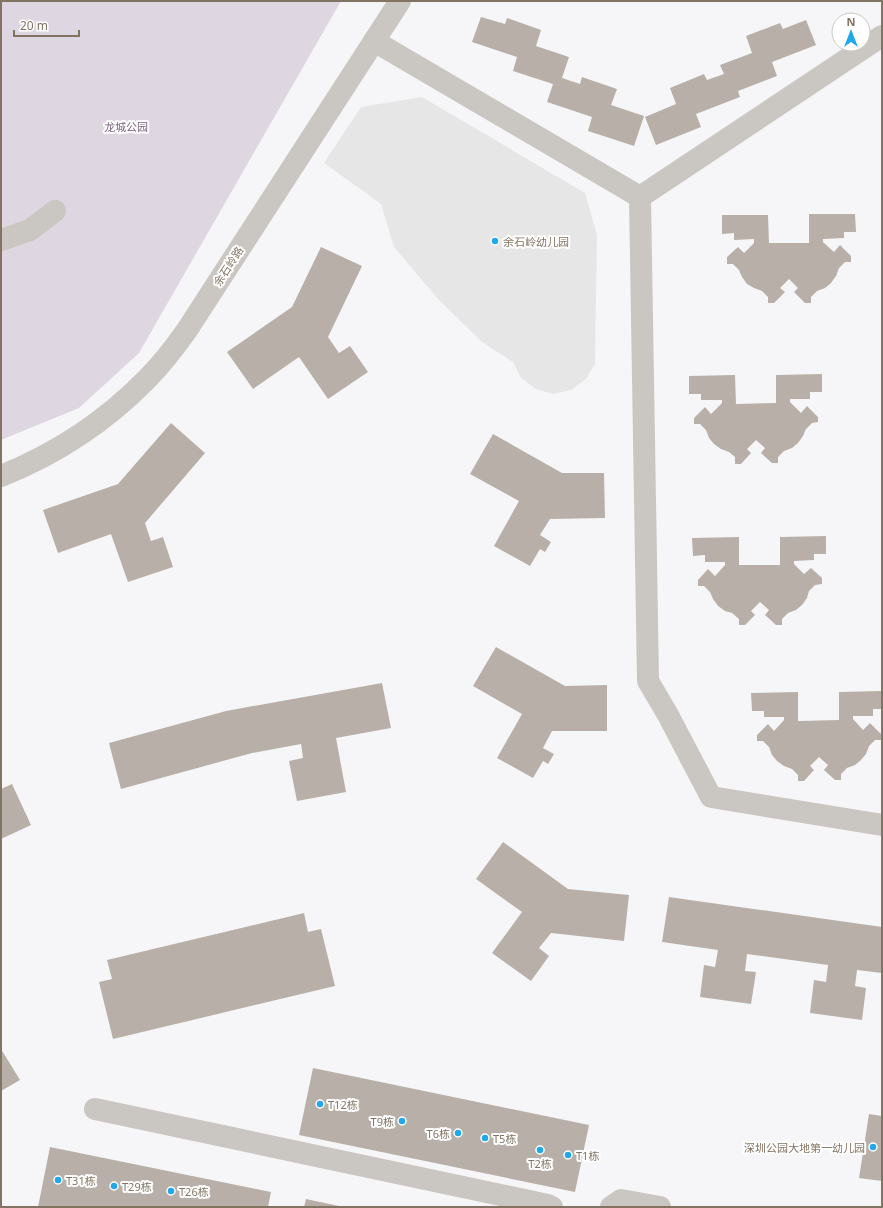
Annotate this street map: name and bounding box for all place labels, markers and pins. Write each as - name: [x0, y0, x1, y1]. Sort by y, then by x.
- place label: 余石岭幼儿园: [503, 234, 569, 249]
- marker: 余石岭幼儿园: [490, 236, 500, 246]
- place label: T12栋: [328, 1097, 358, 1112]
- marker: T12栋: [315, 1099, 325, 1109]
- place label: T9栋: [371, 1114, 394, 1129]
- marker: T9栋: [397, 1116, 407, 1126]
- place label: T6栋: [427, 1126, 450, 1141]
- marker: T6栋: [453, 1128, 463, 1138]
- place label: T5栋: [493, 1131, 516, 1146]
- marker: T5栋: [480, 1133, 490, 1143]
- place label: 深圳公园大地第一幼儿园: [744, 1140, 865, 1155]
- marker: 深圳公园大地第一幼儿园: [868, 1142, 878, 1152]
- marker: T2栋: [535, 1145, 545, 1155]
- place label: T1栋: [576, 1148, 599, 1163]
- marker: T1栋: [563, 1150, 573, 1160]
- place label: T2栋: [528, 1156, 552, 1171]
- place label: T31栋: [66, 1173, 96, 1188]
- marker: T31栋: [53, 1175, 63, 1185]
- place label: T29栋: [122, 1179, 152, 1194]
- marker: T29栋: [109, 1181, 119, 1191]
- place label: T26栋: [179, 1184, 209, 1199]
- marker: T26栋: [166, 1186, 176, 1196]

